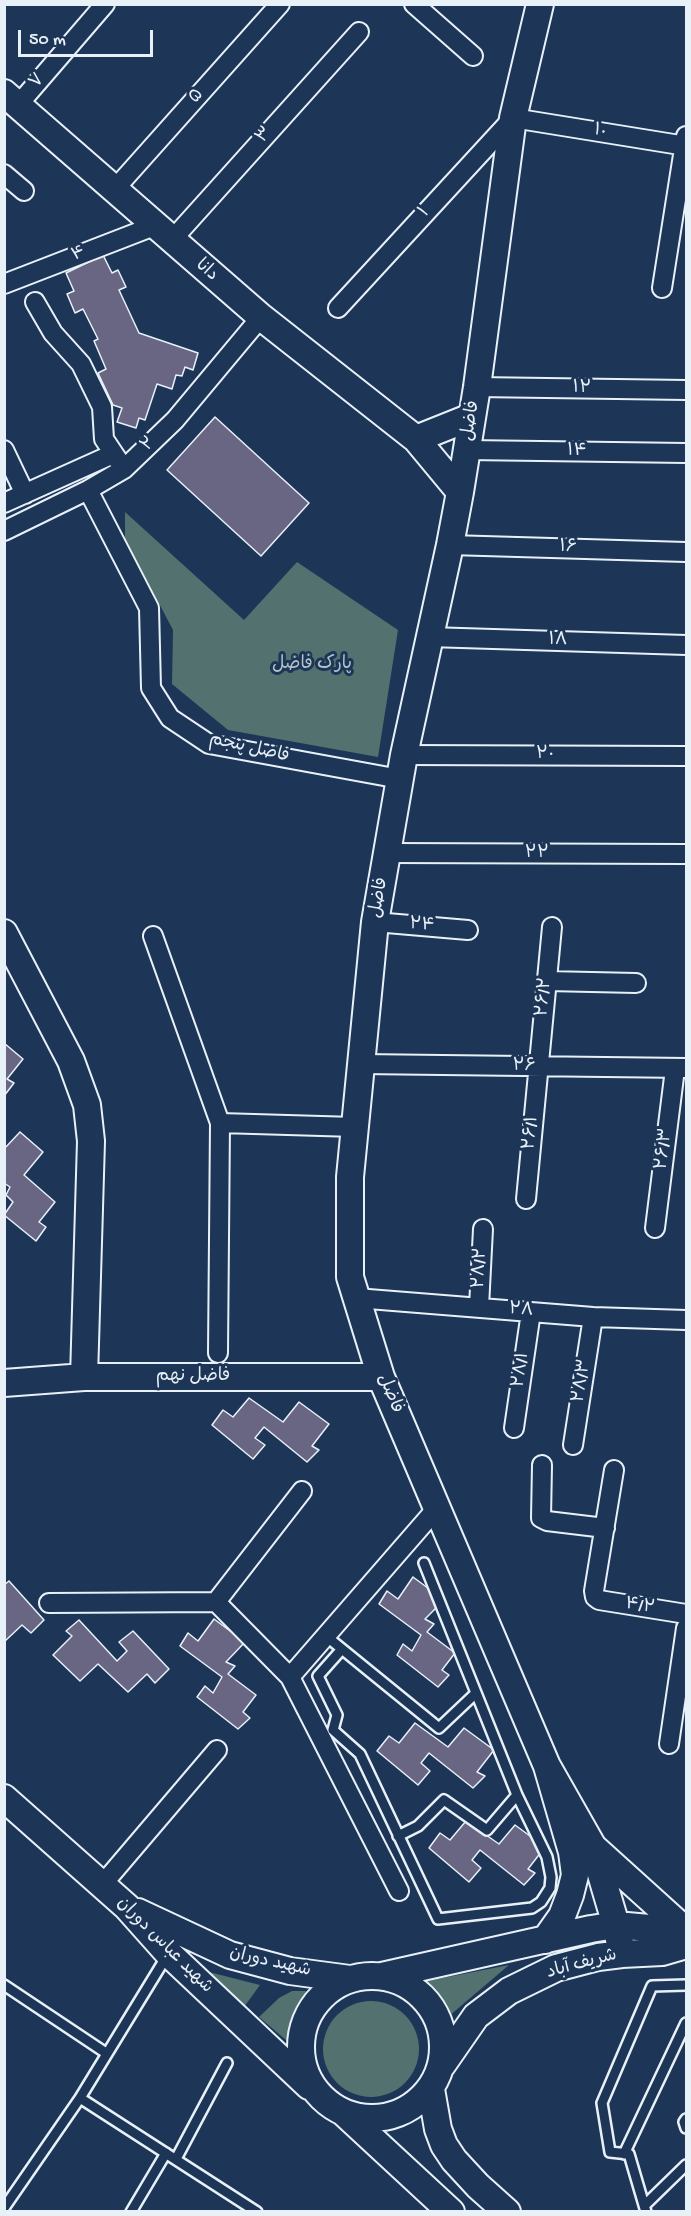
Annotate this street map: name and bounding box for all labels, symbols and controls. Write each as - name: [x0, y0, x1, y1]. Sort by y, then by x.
- scale bar: [21, 18, 156, 56]
- text: 50 m: [29, 30, 66, 51]
- street label: ۷: [26, 70, 50, 94]
- street label: ۵: [185, 85, 209, 109]
- street label: ۱۰: [592, 120, 608, 144]
- street label: ۳: [252, 123, 278, 149]
- street label: ۱: [415, 203, 435, 223]
- street label: ۴: [69, 242, 89, 268]
- street label: دانا: [190, 255, 222, 287]
- street label: ۱۲: [572, 378, 592, 400]
- street label: فاضل: [458, 399, 486, 443]
- street label: ۲: [137, 433, 161, 457]
- street label: ۱۴: [567, 441, 587, 463]
- street label: ۱۶: [559, 537, 577, 559]
- street label: ۱۸: [548, 630, 568, 652]
- park label: پارک فاضل: [272, 654, 352, 676]
- street label: فاضل پنجم: [207, 729, 291, 769]
- street label: ۲۰: [536, 744, 554, 766]
- street label: ۲۲: [525, 843, 549, 865]
- street label: فاضل: [366, 876, 394, 920]
- street label: ۲۴: [408, 914, 436, 938]
- street label: ۲۶/۲: [533, 976, 557, 1018]
- street label: ۲۶: [512, 1056, 536, 1078]
- street label: ۲۶/۱: [519, 1115, 545, 1151]
- street label: ۲۶/۳: [652, 1127, 678, 1171]
- street label: ۲۸/۲: [469, 1247, 493, 1289]
- street label: ۲۸: [508, 1299, 534, 1323]
- street label: ۲۸/۱: [509, 1351, 535, 1389]
- street label: ۲۸/۳: [569, 1358, 597, 1404]
- street label: فاضل نهم: [156, 1366, 230, 1388]
- street label: فاضل: [371, 1371, 407, 1417]
- street label: ۴/۲: [623, 1594, 657, 1620]
- street label: شهید عباس دوران: [111, 1893, 217, 1999]
- street label: شهید دوران: [227, 1943, 313, 1983]
- street label: شریف آباد: [545, 1945, 619, 1985]

